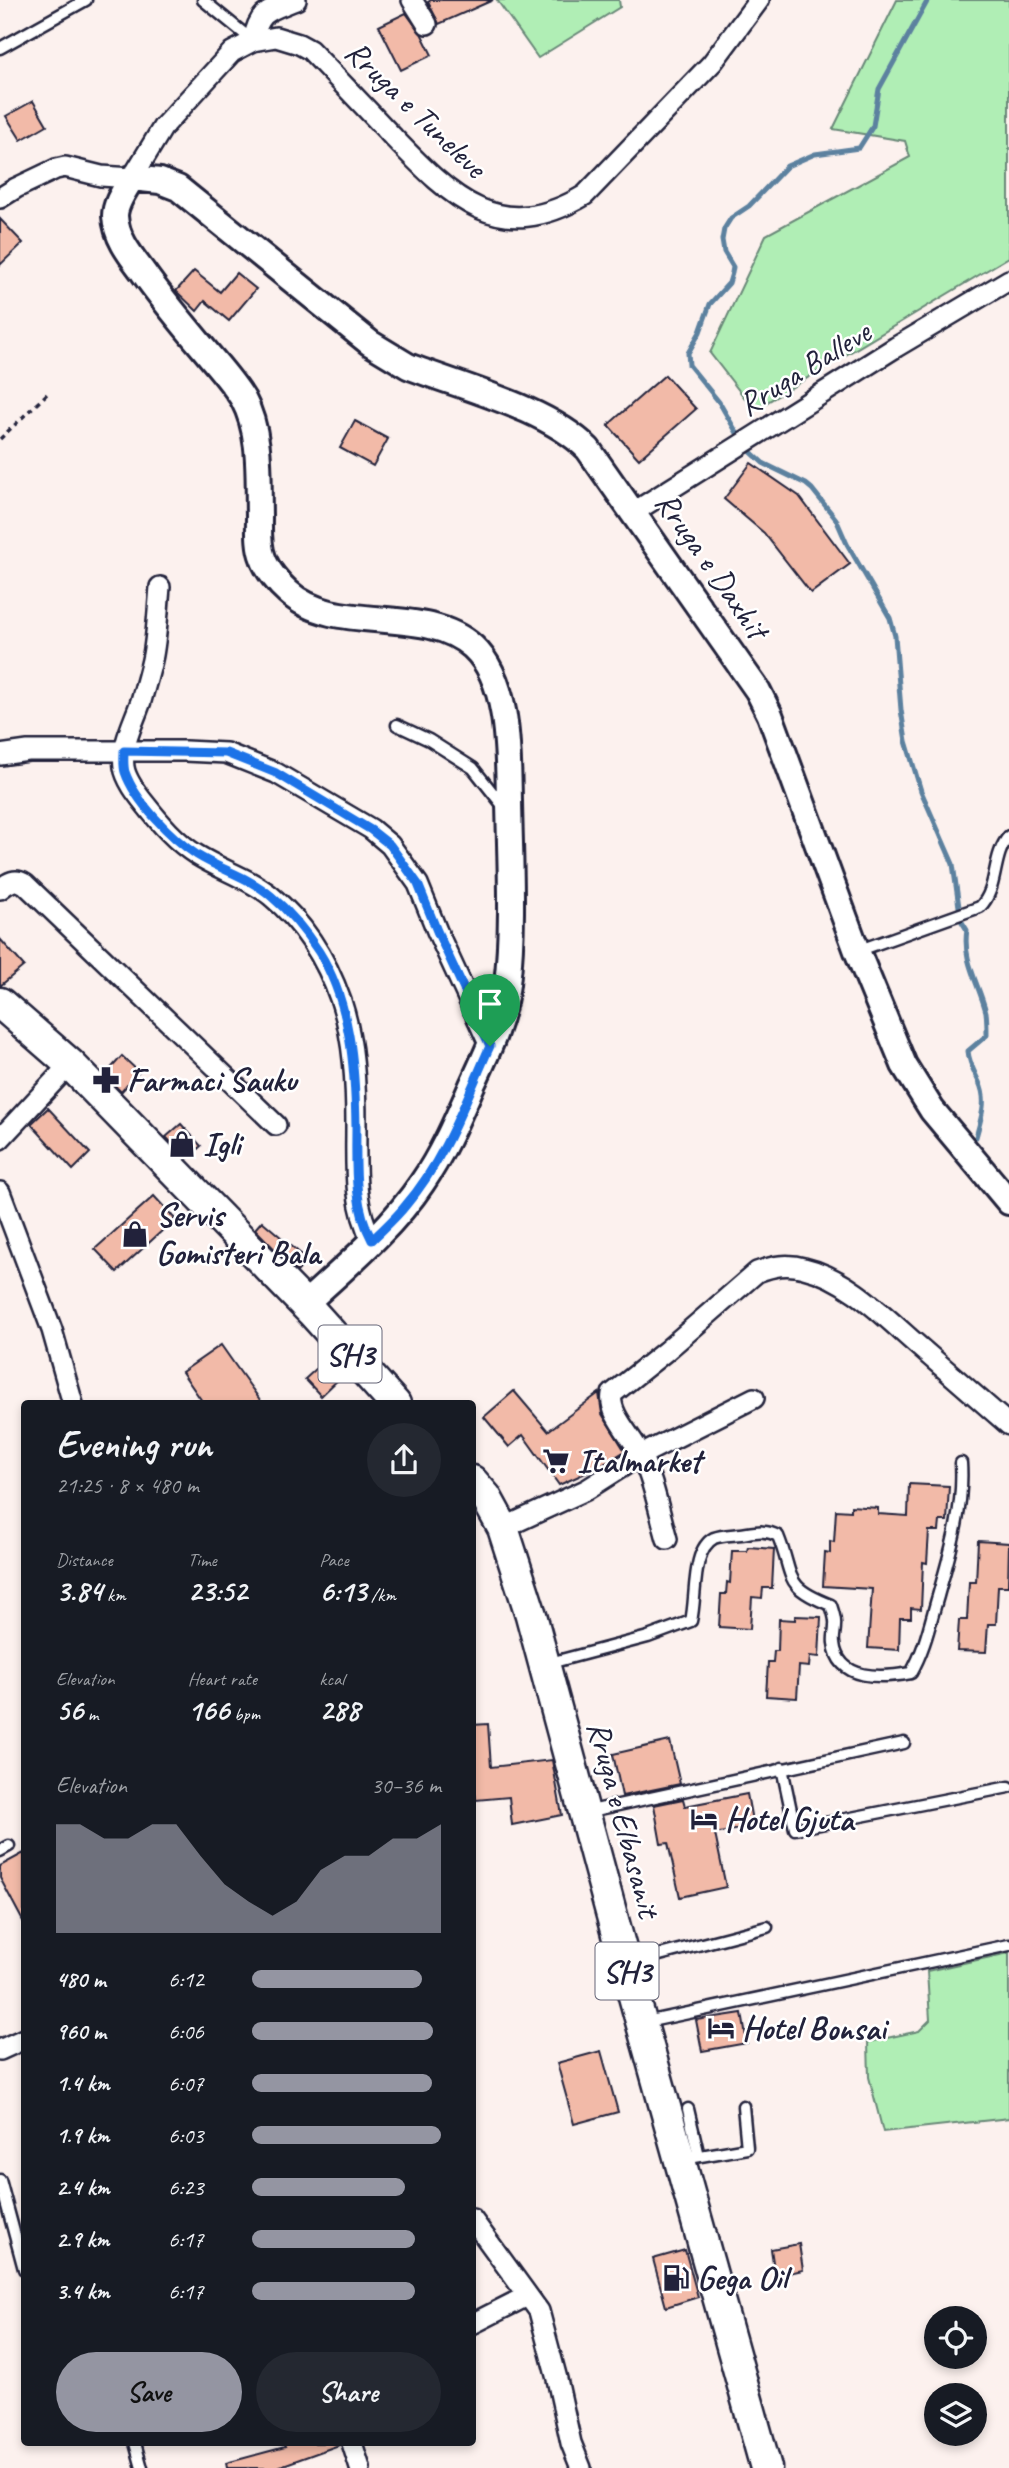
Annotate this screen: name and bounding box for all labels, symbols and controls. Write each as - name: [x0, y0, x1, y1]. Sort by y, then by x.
- street label: Rruga e Tuneleve: [336, 31, 497, 189]
- street label: Rruga Balleve: [730, 310, 880, 425]
- street label: Rruga e Daxhit: [646, 483, 780, 650]
- pin: [460, 974, 520, 1046]
- icon: arrive: [471, 985, 509, 1023]
- place label: Farmaci Sauku: [127, 1059, 299, 1101]
- pharmacy icon: Farmaci Sauku: [91, 1065, 121, 1095]
- place label: Igli: [203, 1123, 245, 1165]
- shop icon: Igli: [167, 1129, 197, 1159]
- place label: Servis Gomisteri Bala: [156, 1194, 323, 1274]
- shop icon: Servis Gomisteri Bala: [120, 1219, 150, 1249]
- road number: SH3: [318, 1325, 382, 1382]
- text: Evening run: [56, 1421, 212, 1468]
- button: share: [367, 1423, 441, 1497]
- place label: Italmarket: [577, 1440, 706, 1482]
- supermarket icon: Italmarket: [541, 1446, 571, 1476]
- text: 21:25 · 8 × 480 m: [56, 1471, 199, 1500]
- text: Distance: [56, 1548, 113, 1572]
- text: Time: [188, 1548, 217, 1572]
- text: Pace: [319, 1548, 349, 1572]
- text: 3.84: [56, 1572, 102, 1610]
- text: 23:52: [188, 1572, 247, 1610]
- text: 6:13: [319, 1572, 366, 1610]
- text: km: [102, 1583, 126, 1607]
- text: /km: [366, 1583, 396, 1607]
- text: Elevation: [56, 1667, 114, 1691]
- text: Heart rate: [188, 1667, 257, 1691]
- text: kcal: [319, 1667, 344, 1691]
- text: 56: [56, 1691, 83, 1729]
- text: 166: [188, 1691, 229, 1729]
- text: 288: [319, 1691, 360, 1729]
- text: m: [83, 1702, 98, 1726]
- text: bpm: [229, 1702, 260, 1726]
- street label: Rruga e Elbasanit: [578, 1716, 671, 1924]
- text: Elevation: [56, 1771, 127, 1800]
- text: 30–36 m: [371, 1771, 441, 1800]
- place label: Hotel Gjuta: [725, 1798, 856, 1840]
- hotel icon: Hotel Gjuta: [689, 1804, 719, 1834]
- road number: SH3: [596, 1942, 658, 1999]
- text: 480 m: [56, 1965, 106, 1994]
- text: 6:12: [168, 1965, 204, 1994]
- place label: Hotel Bonsai: [742, 2007, 890, 2049]
- hotel icon: Hotel Bonsai: [706, 2013, 736, 2043]
- text: 960 m: [56, 2017, 106, 2046]
- text: 6:06: [168, 2017, 204, 2046]
- text: 1.4 km: [56, 2069, 110, 2098]
- text: 6:07: [168, 2069, 204, 2098]
- text: 1.9 km: [56, 2121, 109, 2150]
- text: 6:03: [168, 2121, 204, 2150]
- text: 2.4 km: [56, 2173, 110, 2202]
- text: 6:23: [168, 2173, 204, 2202]
- text: 2.9 km: [56, 2225, 109, 2254]
- text: 6:17: [168, 2225, 204, 2254]
- place label: Gega Oil: [697, 2257, 793, 2299]
- fuel station icon: Gega Oil: [661, 2263, 691, 2293]
- text: 3.4 km: [56, 2277, 110, 2306]
- text: 6:17: [168, 2277, 204, 2306]
- map controls: [924, 2306, 987, 2446]
- button: locate: [924, 2306, 987, 2369]
- button: Save: [56, 2352, 242, 2432]
- button: Share: [256, 2352, 441, 2432]
- button: layers: [924, 2383, 987, 2446]

